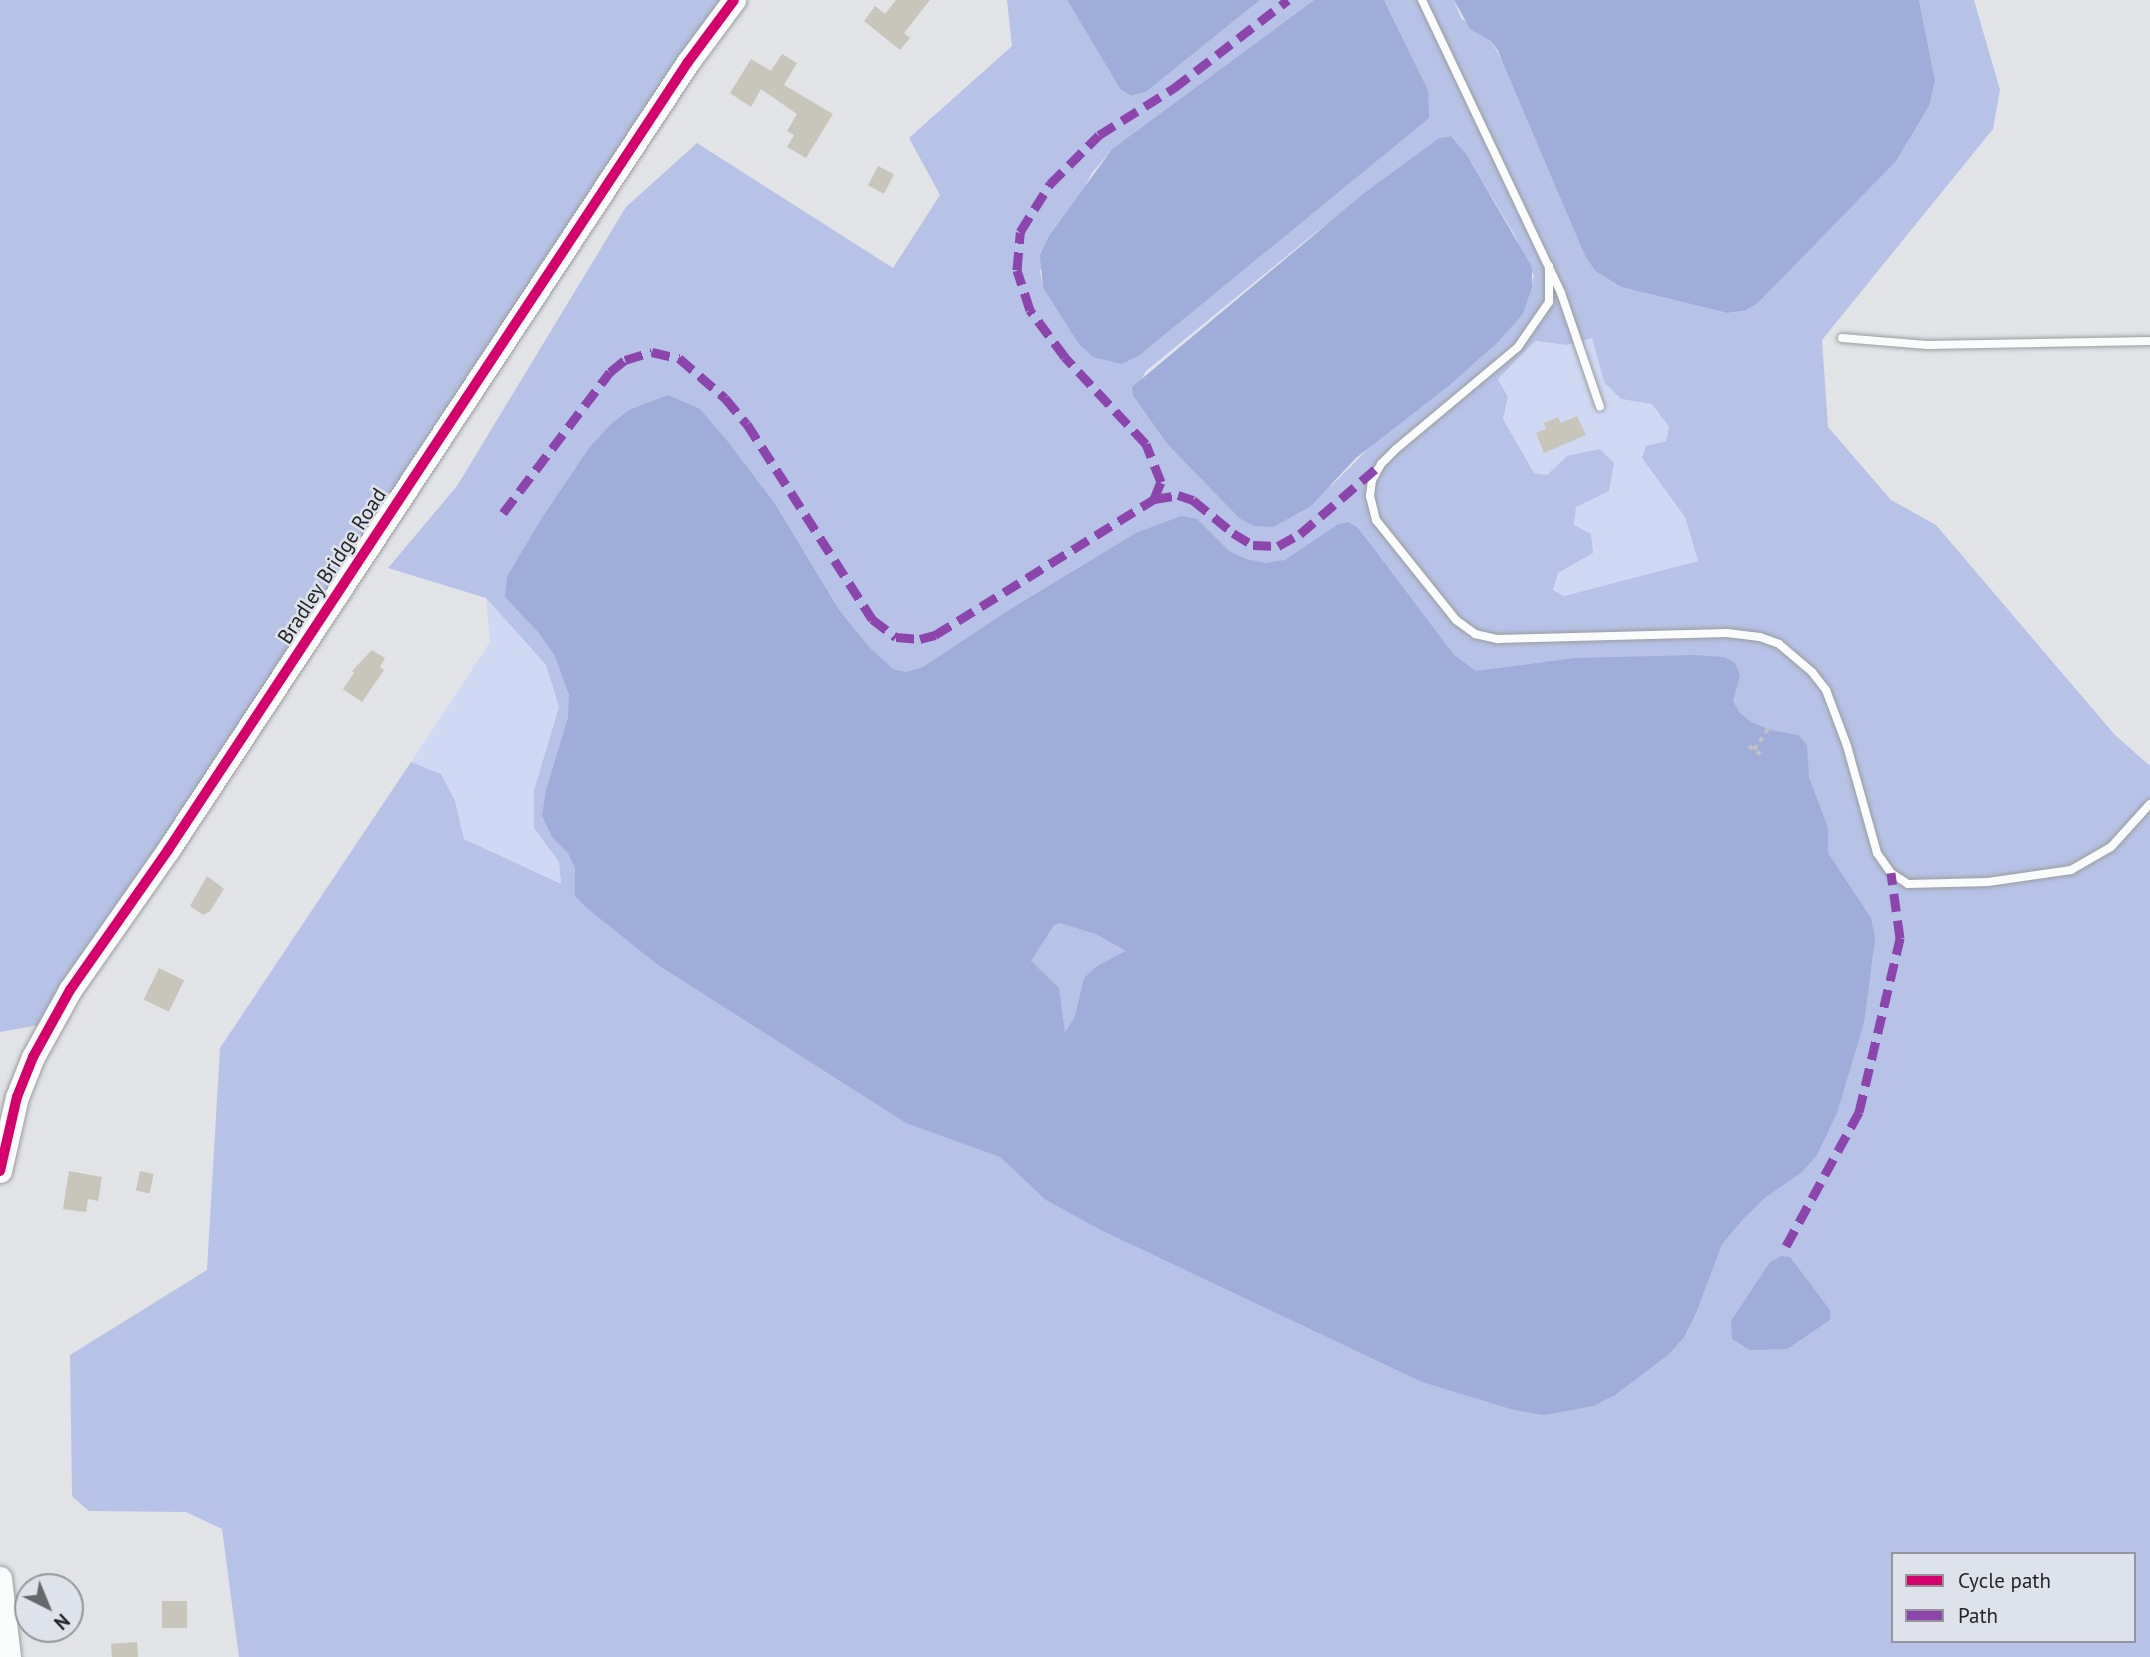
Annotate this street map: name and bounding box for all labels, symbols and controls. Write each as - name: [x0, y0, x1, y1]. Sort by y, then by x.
- street label: Bradley Bridge Road: [272, 483, 392, 649]
- legend: [1891, 1552, 2136, 1643]
- text: Cycle path: [1958, 1567, 2051, 1594]
- north arrow: [14, 1573, 84, 1643]
- text: Path: [1958, 1602, 1998, 1629]
- text: N: [49, 1609, 75, 1635]

